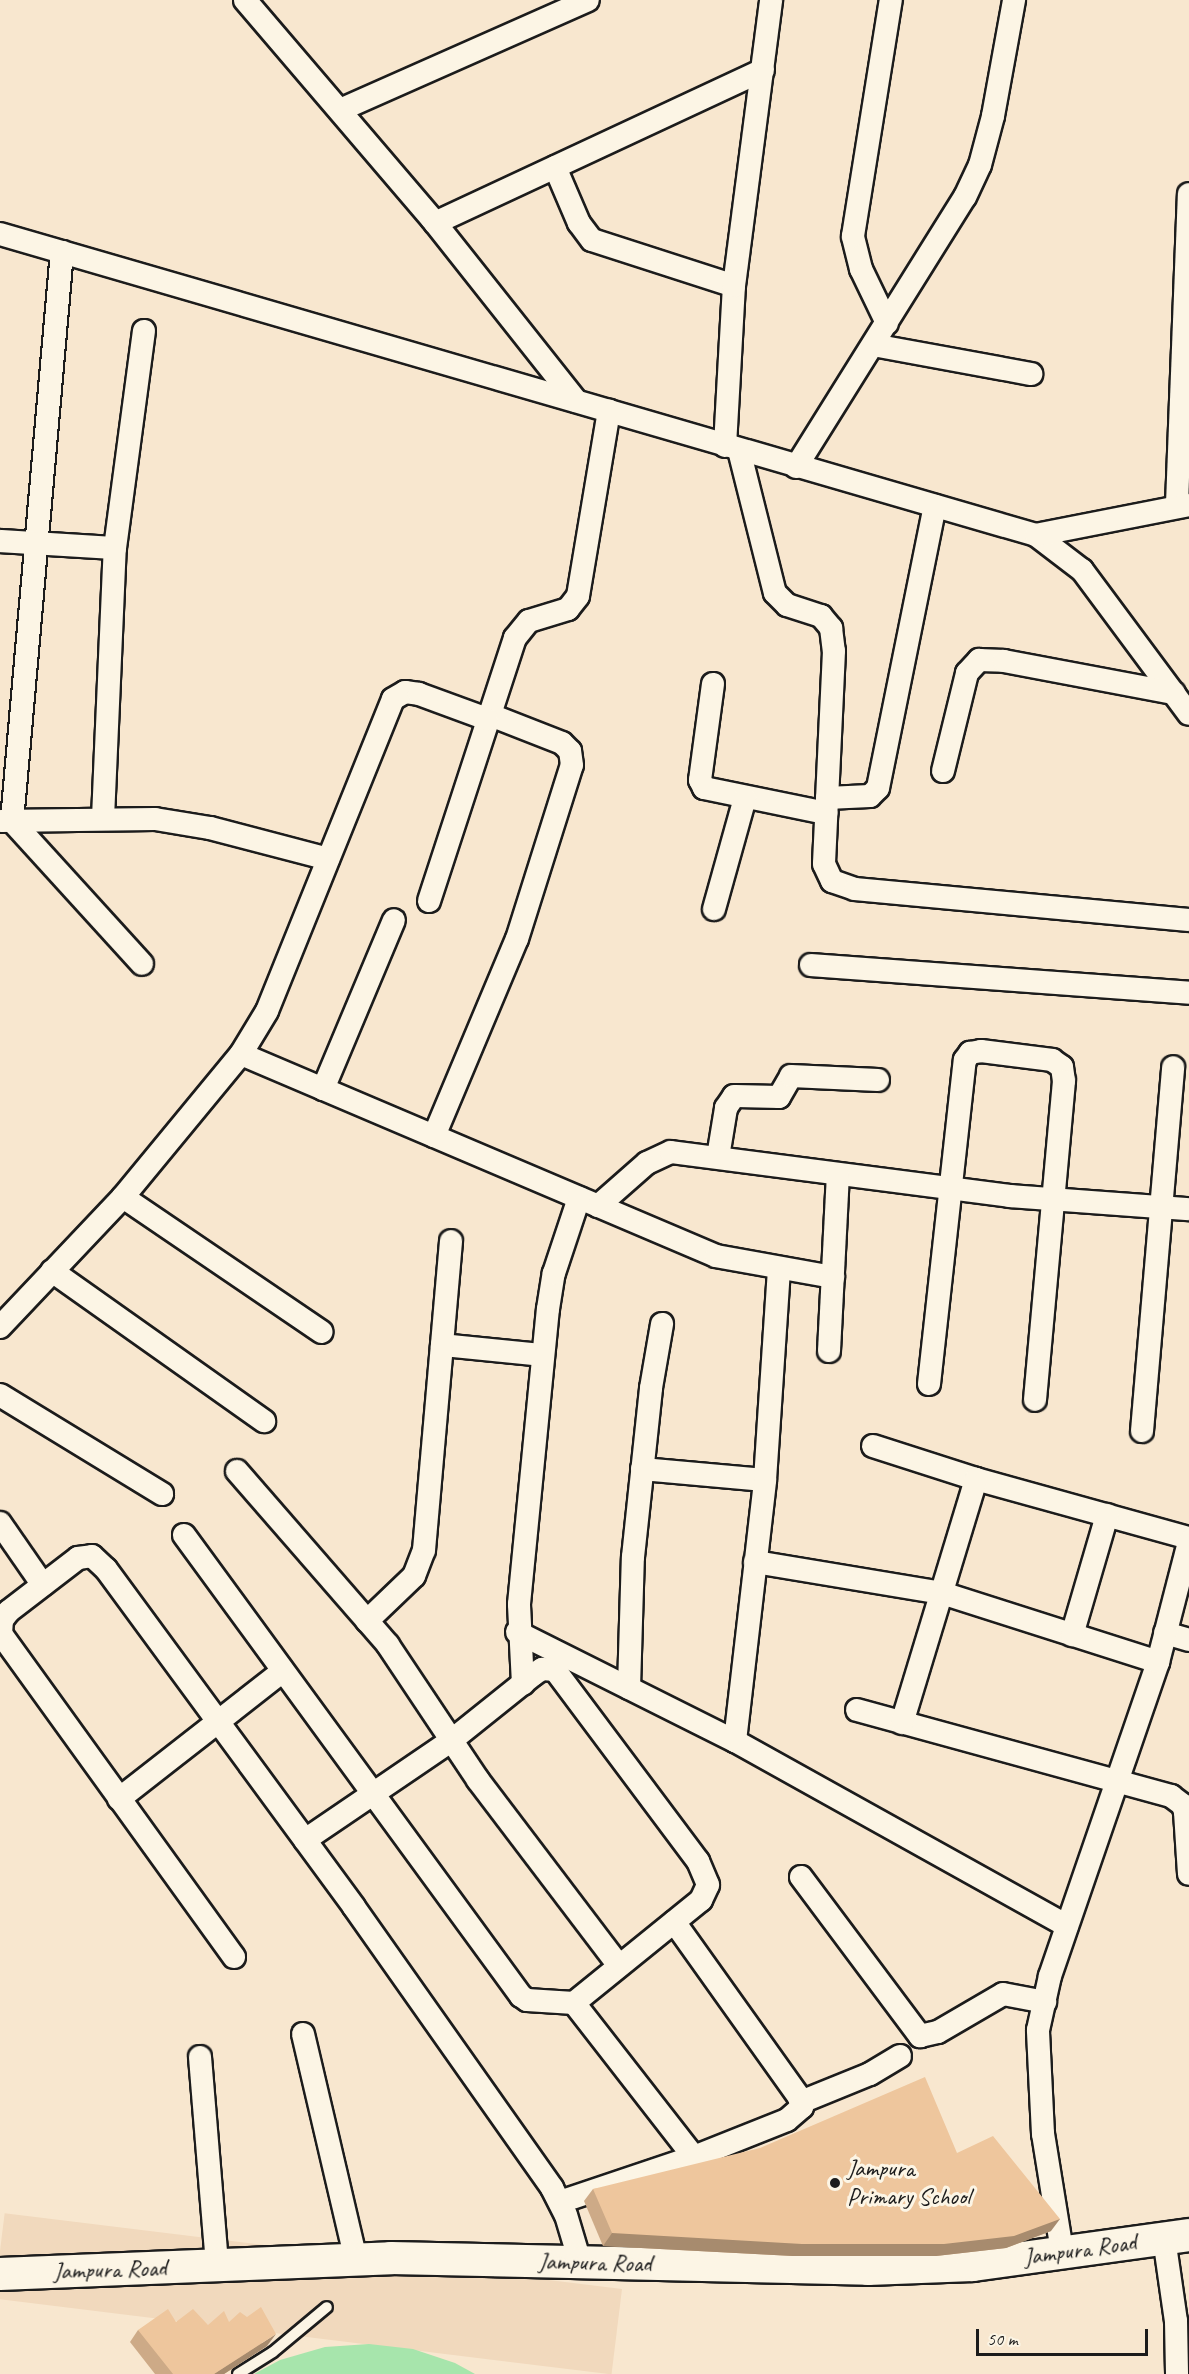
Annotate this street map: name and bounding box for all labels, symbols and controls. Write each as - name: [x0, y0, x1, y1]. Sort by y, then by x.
- place label: Jampura Primary School: [847, 2155, 970, 2211]
- marker: Jampura Primary School: [828, 2176, 842, 2190]
- street label: Jampura Road: [1022, 2228, 1138, 2272]
- street label: Jampura Road: [538, 2248, 652, 2278]
- street label: Jampura Road: [53, 2254, 167, 2286]
- scale bar: [979, 2317, 1152, 2355]
- text: 50 m: [987, 2328, 1018, 2350]

